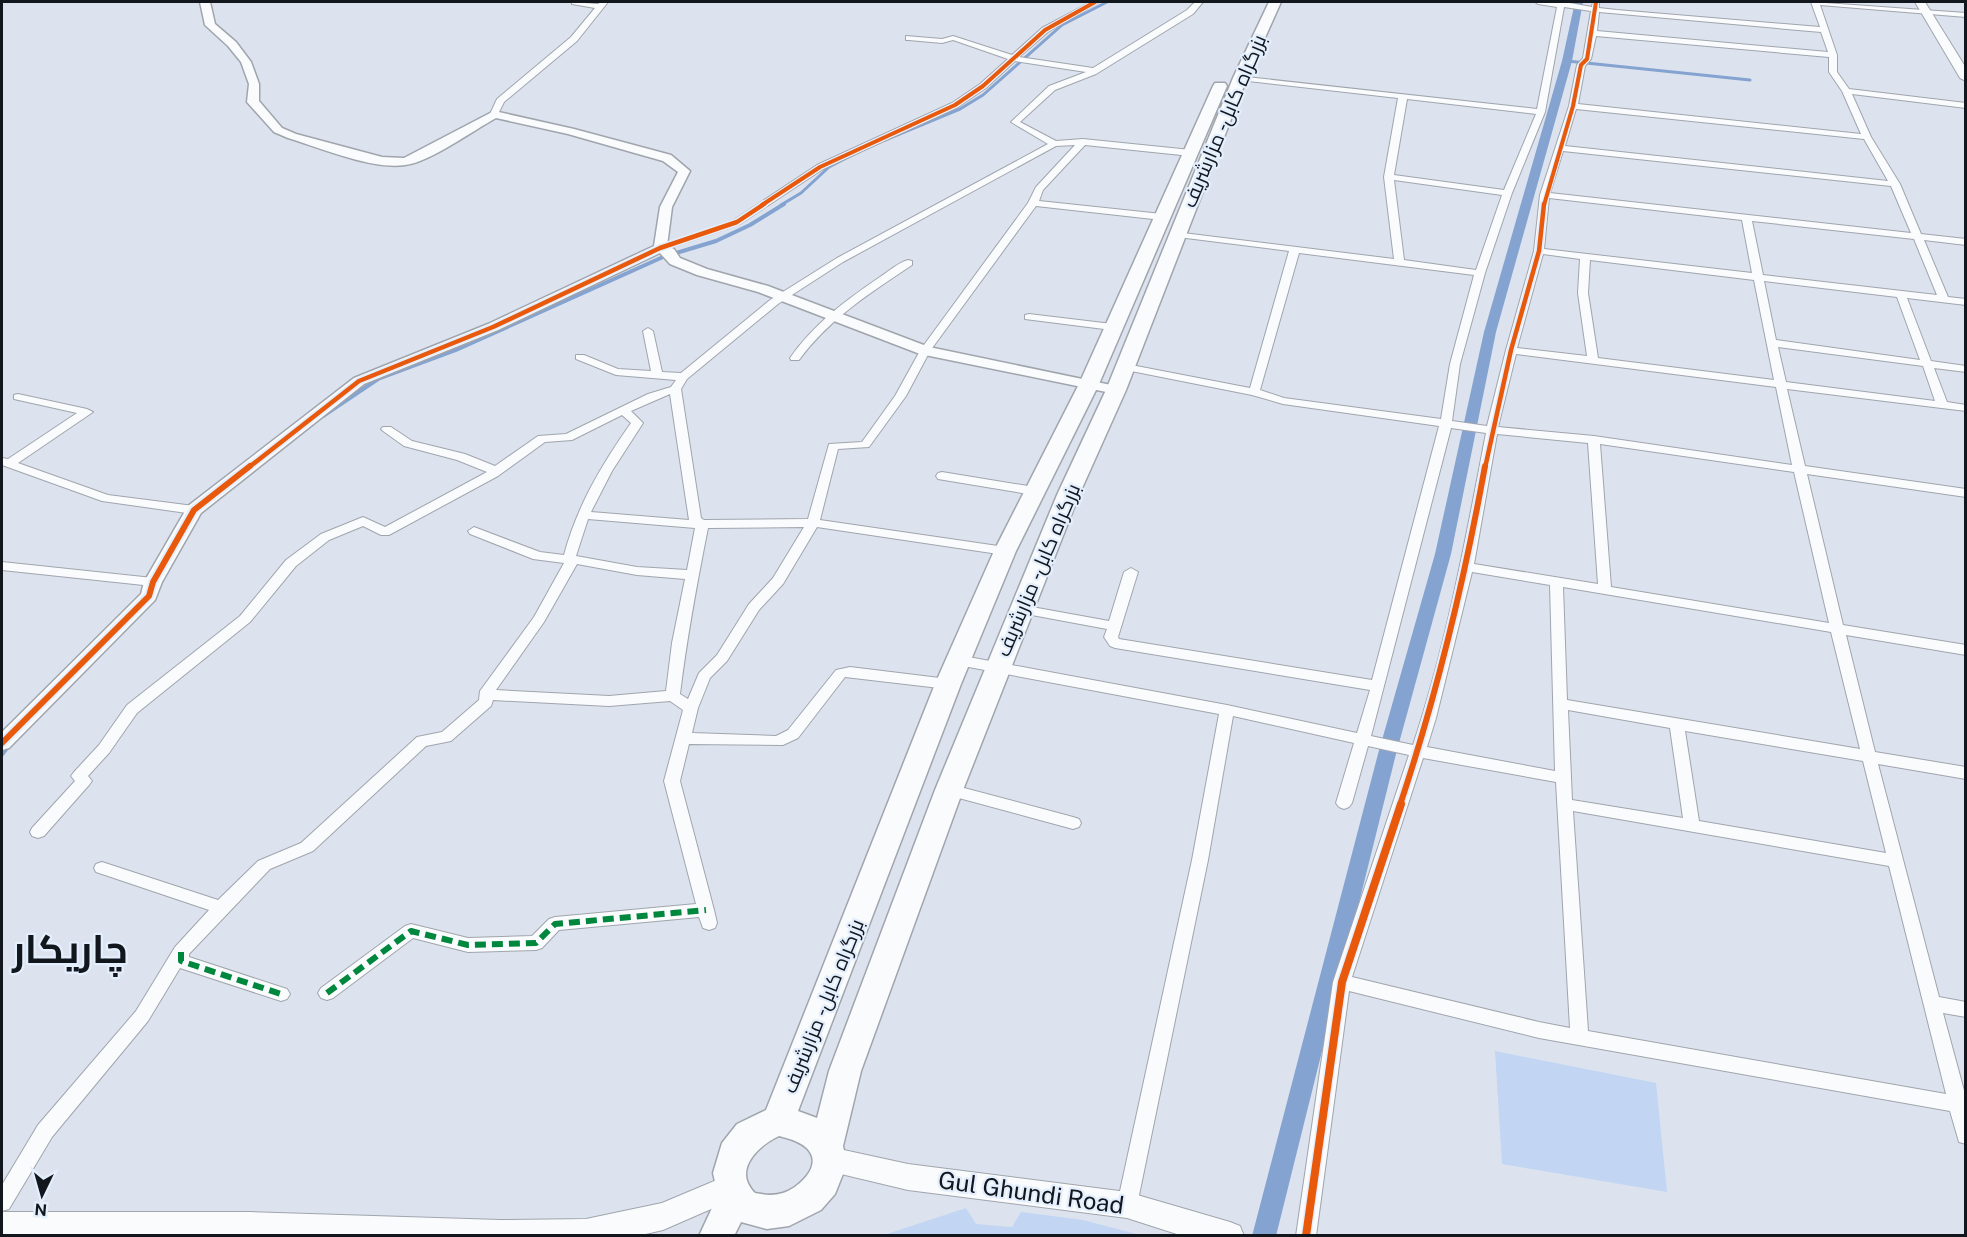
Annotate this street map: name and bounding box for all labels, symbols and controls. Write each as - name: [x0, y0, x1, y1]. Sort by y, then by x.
- street label: بزرگراه کابل - مزارشریف: [1177, 31, 1272, 212]
- street label: بزرگراه کابل - مزارشریف: [991, 480, 1086, 661]
- street label: بزرگراه کابل - مزارشریف: [777, 915, 870, 1097]
- district label: چاریکار: [11, 926, 128, 977]
- north arrow: [12, 1165, 72, 1225]
- street label: Gul Ghundi Road: [936, 1165, 1126, 1219]
- text: N: [34, 1199, 48, 1219]

